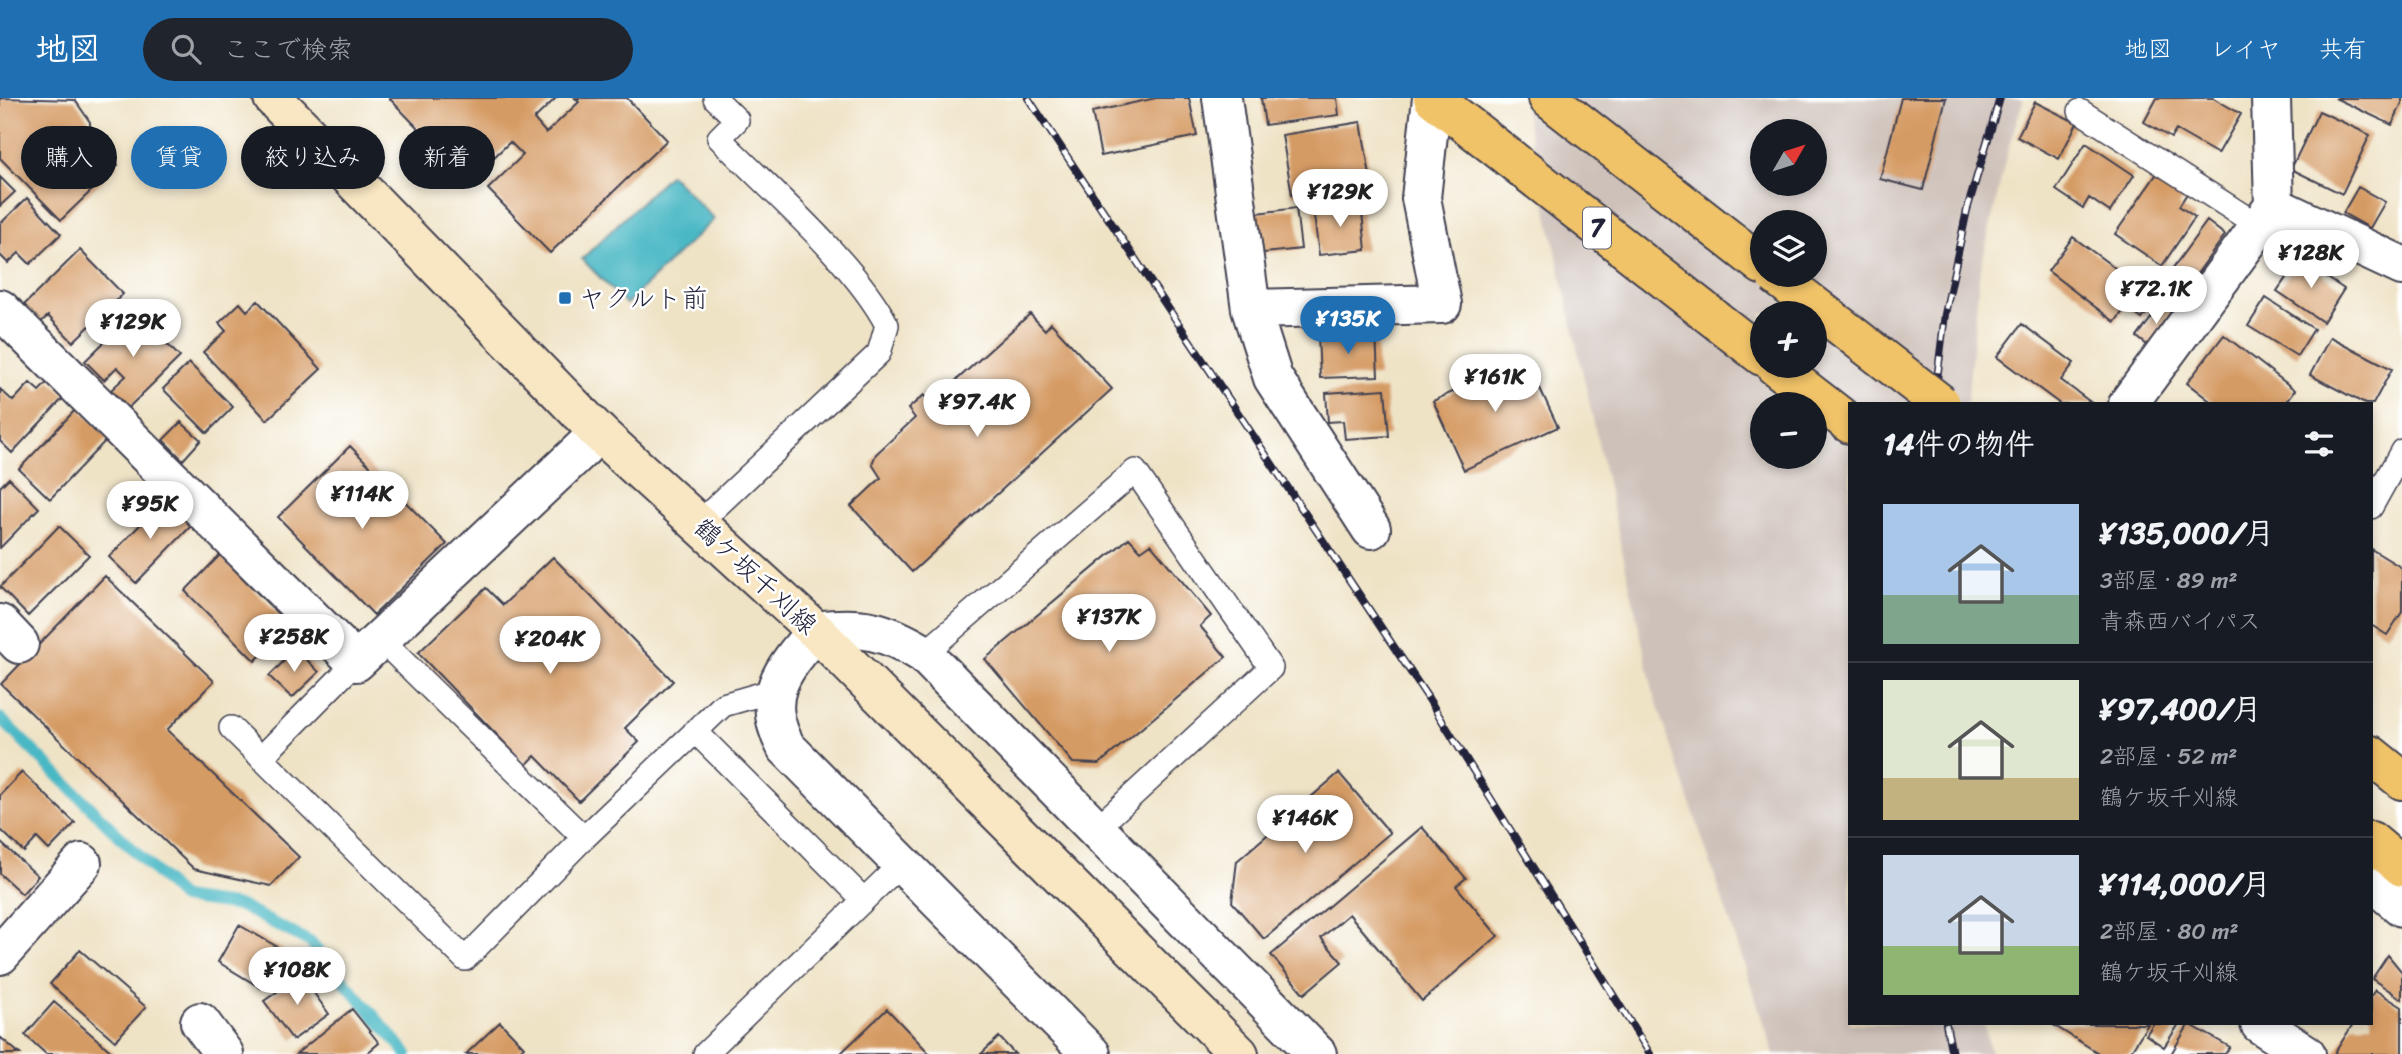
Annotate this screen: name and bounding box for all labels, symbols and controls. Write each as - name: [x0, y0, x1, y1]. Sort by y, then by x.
- search box: [143, 18, 633, 81]
- text: 地図: [35, 20, 101, 78]
- text: ここで検索: [223, 26, 353, 72]
- text: 地図: [2124, 28, 2172, 70]
- text: レイヤ: [2210, 28, 2281, 70]
- text: 共有: [2319, 28, 2367, 70]
- icon: search: [167, 30, 205, 68]
- north arrow: [1750, 119, 1827, 196]
- map controls: [1750, 119, 1827, 469]
- chip: 購入: [21, 126, 117, 189]
- chip: 賃貸: [131, 126, 227, 189]
- chip: 絞り込み: [241, 126, 385, 189]
- chip: 新着: [399, 126, 495, 189]
- pin: ¥129K: [1291, 170, 1389, 229]
- text: ¥129K: [1308, 171, 1372, 212]
- road number: 7: [1583, 208, 1611, 248]
- button: layers: [1750, 210, 1827, 287]
- pin: ¥128K: [2262, 230, 2360, 290]
- text: ¥128K: [2279, 232, 2343, 273]
- pin: ¥72.1K: [2099, 266, 2213, 326]
- text: ¥72.1K: [2121, 268, 2191, 309]
- place label: ヤクルト前: [579, 275, 707, 321]
- marker: ヤクルト前: [557, 290, 573, 306]
- pin: ¥135K: [1299, 296, 1397, 356]
- text: ¥135K: [1316, 298, 1380, 339]
- pin: ¥129K: [84, 300, 182, 359]
- text: ¥129K: [101, 301, 165, 342]
- button: +: [1750, 301, 1827, 378]
- pin: ¥161K: [1446, 354, 1544, 414]
- text: ¥161K: [1465, 356, 1525, 397]
- pin: ¥97.4K: [920, 380, 1034, 439]
- text: ¥97.4K: [939, 381, 1015, 422]
- button: −: [1750, 392, 1827, 469]
- text: 14件の物件: [1883, 417, 2035, 471]
- icon: filters: [2300, 425, 2338, 463]
- pin: ¥114K: [313, 472, 411, 531]
- text: ¥114K: [332, 473, 392, 514]
- pin: ¥95K: [109, 482, 191, 541]
- text: ¥95K: [123, 483, 177, 524]
- street label: 鶴ケ坂千刈線: [683, 506, 829, 646]
- text: ¥135,000/月: [2100, 506, 2274, 560]
- icon: home: [1939, 532, 2023, 616]
- text: 3部屋 · 89 m²: [2100, 560, 2237, 601]
- pin: ¥137K: [1060, 594, 1158, 654]
- text: ¥137K: [1078, 596, 1140, 637]
- text: 青森西バイパス: [2100, 601, 2261, 642]
- pin: ¥258K: [245, 614, 343, 674]
- text: ¥258K: [260, 616, 328, 657]
- pin: ¥204K: [501, 616, 599, 676]
- text: ¥204K: [516, 618, 584, 659]
- text: ¥97,400/月: [2100, 682, 2262, 736]
- icon: home: [1939, 708, 2023, 792]
- text: 2部屋 · 52 m²: [2100, 736, 2237, 777]
- text: 鶴ケ坂千刈線: [2100, 777, 2238, 818]
- pin: ¥146K: [1256, 796, 1354, 855]
- text: ¥146K: [1273, 797, 1337, 838]
- text: ¥114,000/月: [2100, 857, 2271, 911]
- icon: home: [1939, 883, 2023, 967]
- text: 2部屋 · 80 m²: [2100, 911, 2238, 952]
- pin: ¥108K: [248, 948, 346, 1007]
- text: ¥108K: [264, 949, 330, 990]
- text: 鶴ケ坂千刈線: [2100, 952, 2238, 993]

